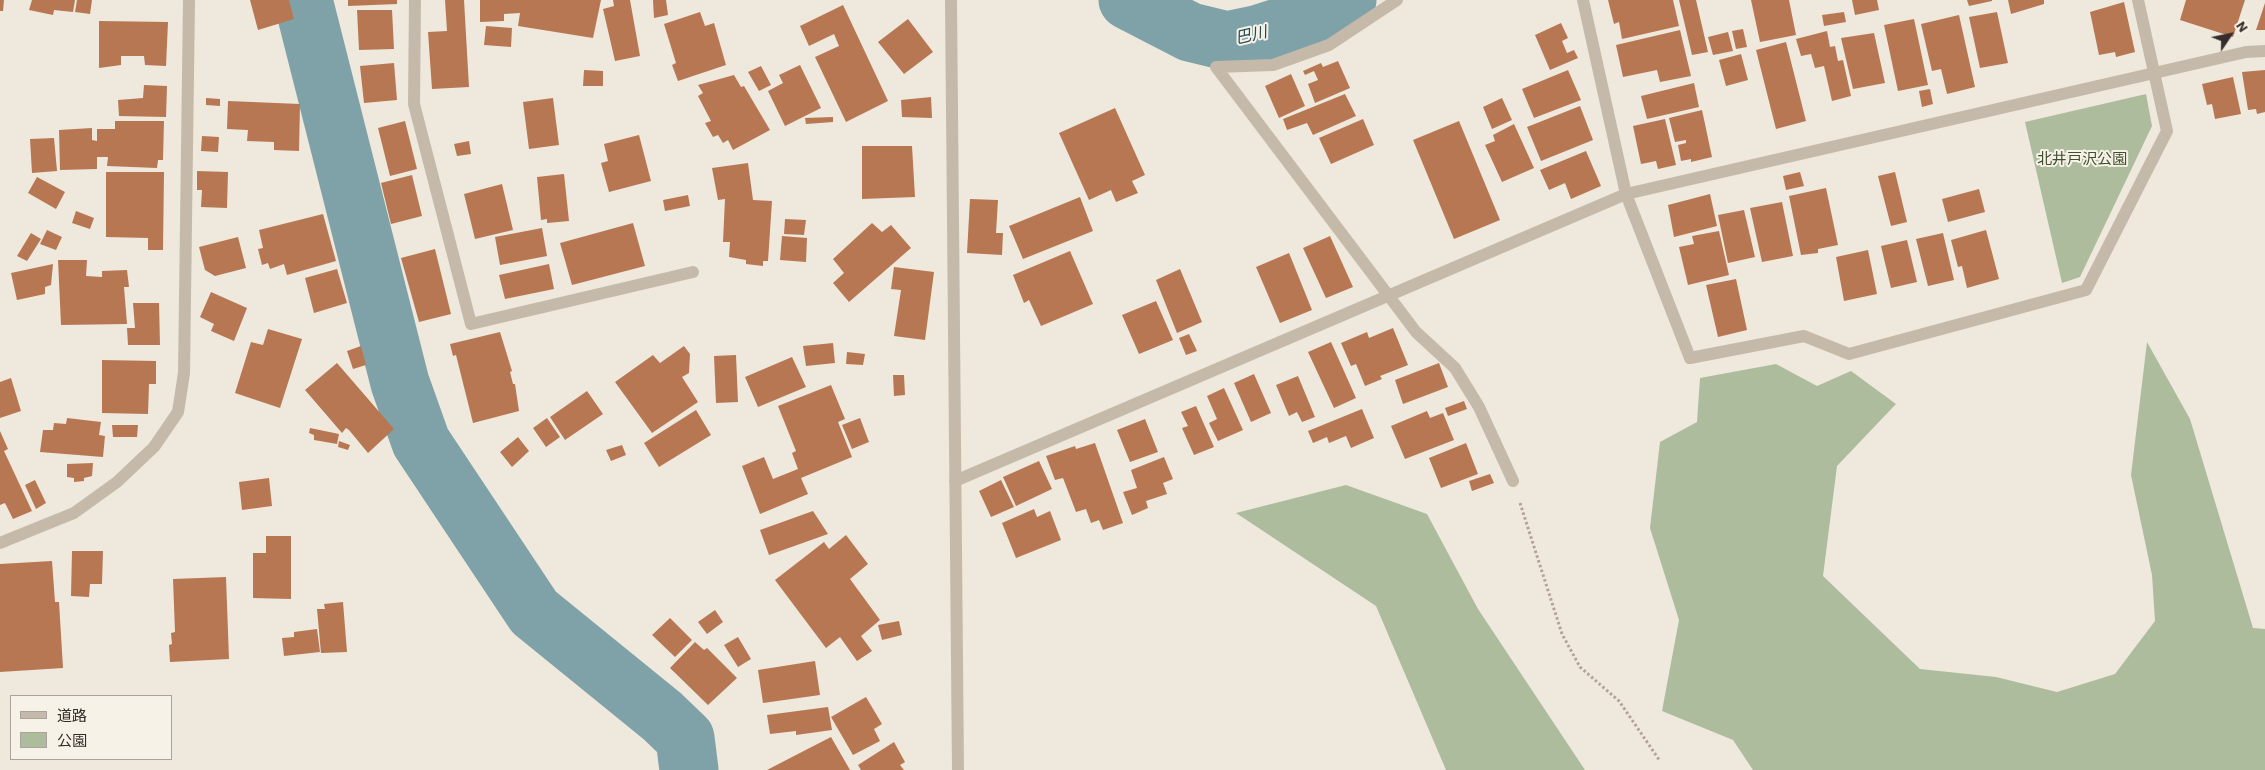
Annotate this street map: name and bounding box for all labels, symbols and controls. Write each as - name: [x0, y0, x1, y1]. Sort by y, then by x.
- north arrow: [2205, 10, 2255, 60]
- text: N: [2233, 18, 2253, 35]
- water label: 巴川: [1233, 22, 1269, 48]
- park label: 北井戸沢公園: [2037, 150, 2127, 168]
- legend: [10, 695, 172, 760]
- text: 道路: [57, 706, 87, 724]
- text: 公園: [57, 731, 87, 749]

